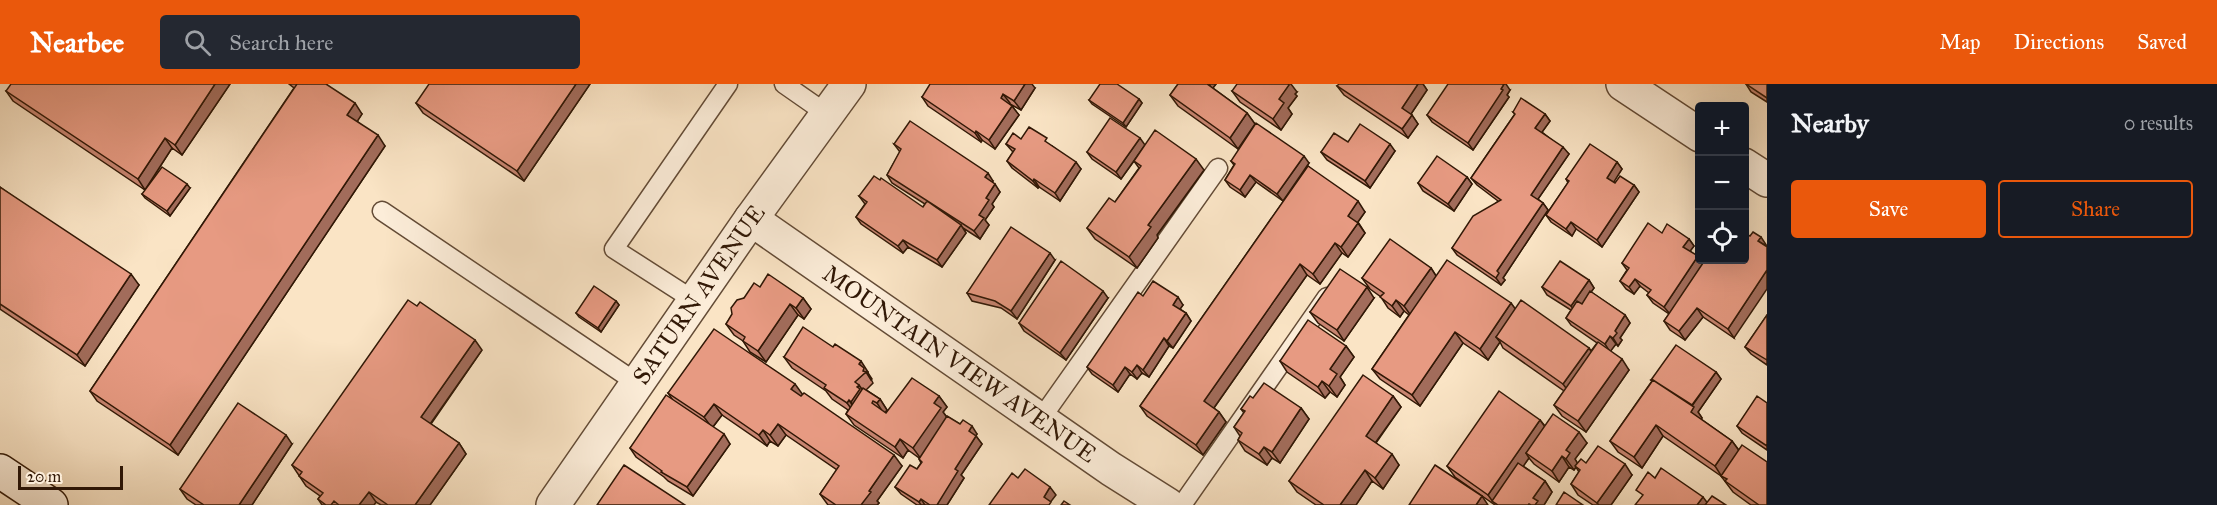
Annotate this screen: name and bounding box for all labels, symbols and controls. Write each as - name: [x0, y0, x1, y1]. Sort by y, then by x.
- search box: [160, 15, 580, 69]
- text: Nearbee: [30, 25, 124, 60]
- icon: search: [181, 26, 214, 59]
- text: Search here: [229, 29, 333, 56]
- text: Map: [1940, 29, 1981, 55]
- text: Directions: [2014, 29, 2104, 55]
- text: Saved: [2137, 29, 2187, 55]
- map controls: [1695, 102, 1749, 264]
- button: +: [1695, 102, 1749, 156]
- text: Nearby: [1791, 107, 1869, 139]
- text: 0 results: [2124, 111, 2193, 135]
- button: −: [1695, 156, 1749, 210]
- button: Save: [1791, 180, 1986, 238]
- button: Share: [1998, 180, 2193, 238]
- street label: SATURN AVENUE: [626, 199, 771, 390]
- button: locate: [1695, 210, 1749, 264]
- street label: MOUNTAIN VIEW AVENUE: [817, 258, 1102, 469]
- scale bar: [18, 463, 123, 490]
- text: 20 m: [27, 467, 61, 486]

